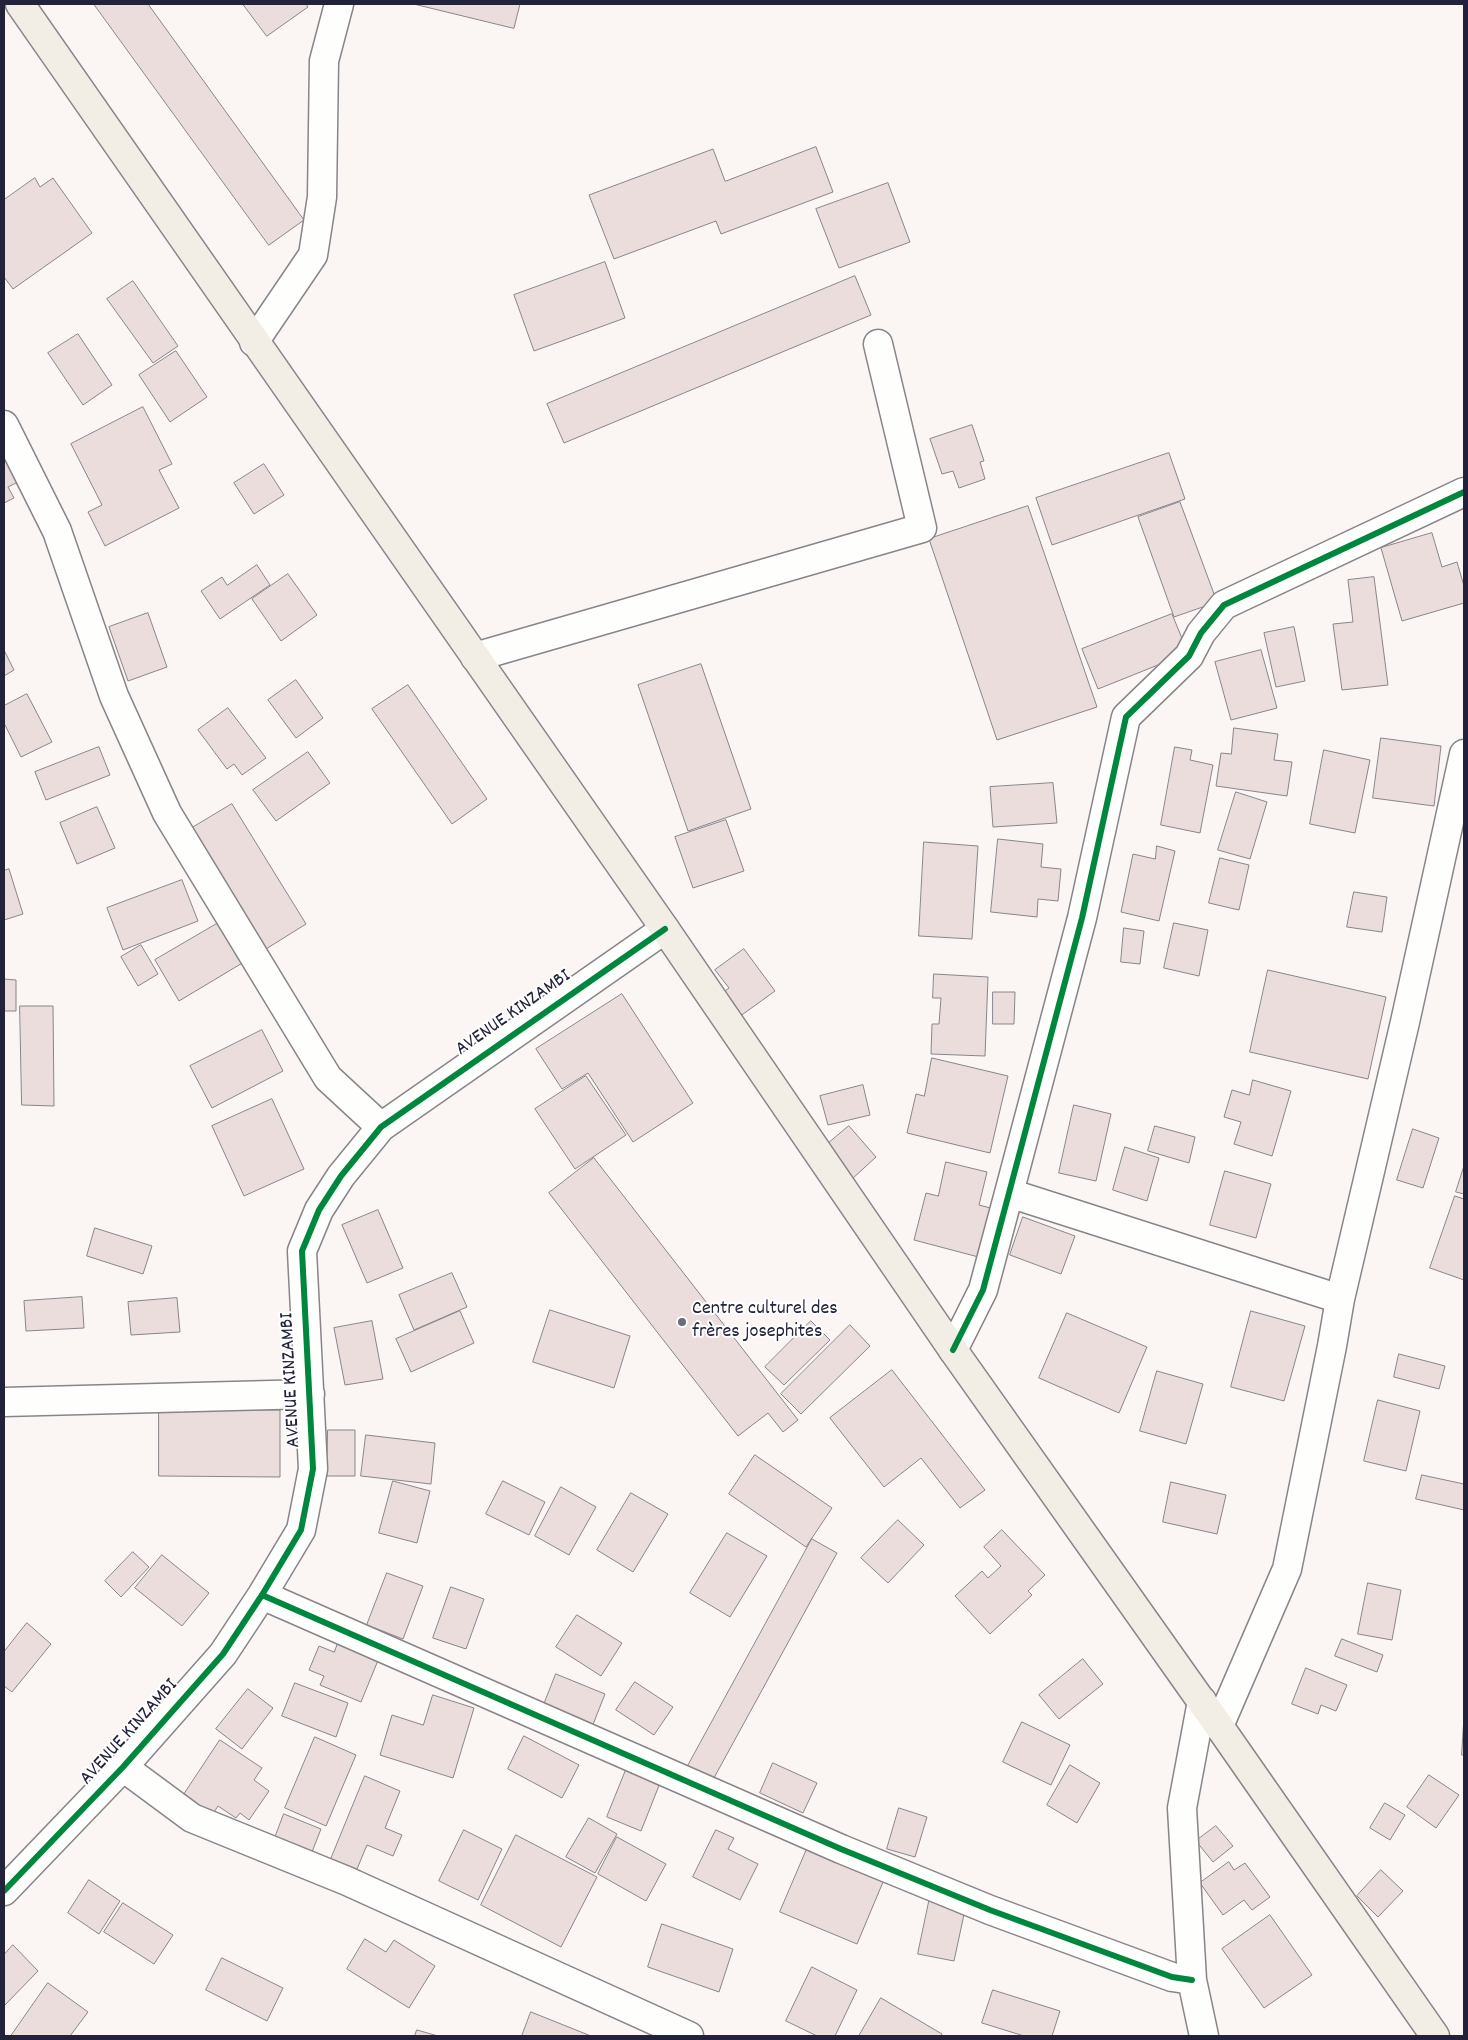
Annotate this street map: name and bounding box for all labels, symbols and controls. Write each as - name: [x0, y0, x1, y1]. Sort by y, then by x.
- street label: AVENUE KINZAMBI: [452, 965, 576, 1063]
- place label: Centre culturel des frères josephites: [692, 1298, 838, 1345]
- street label: AVENUE KINZAMBI: [276, 1312, 308, 1448]
- marker: Centre culturel des frères josephites: [676, 1316, 688, 1328]
- street label: AVENUE KINZAMBI: [76, 1675, 184, 1791]

